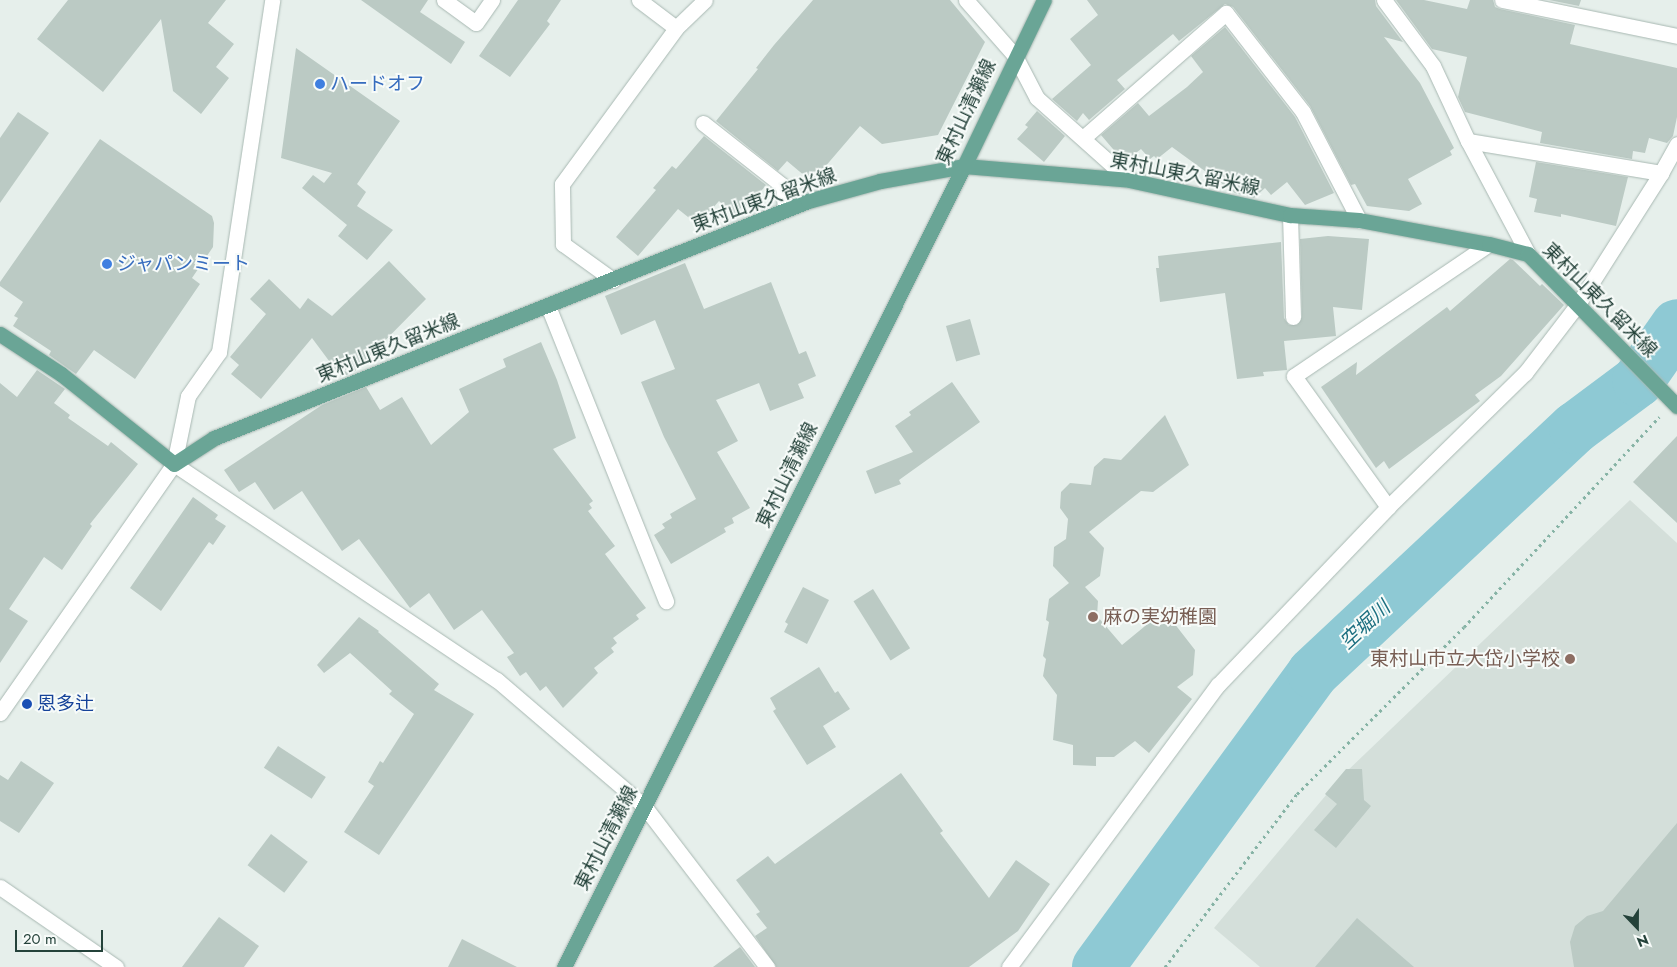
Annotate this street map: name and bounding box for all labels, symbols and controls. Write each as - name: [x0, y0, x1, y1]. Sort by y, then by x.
- street label: 東村山清瀬線: [932, 56, 1000, 168]
- place label: ハードオフ: [330, 73, 425, 95]
- marker: ハードオフ: [314, 78, 326, 90]
- street label: 東村山東久留米線: [1108, 148, 1262, 200]
- street label: 東村山東久留米線: [689, 163, 839, 237]
- street label: 東村山東久留米線: [1538, 238, 1662, 362]
- place label: ジャパンミート: [117, 253, 250, 275]
- marker: ジャパンミート: [101, 258, 113, 270]
- street label: 東村山東久留米線: [313, 309, 463, 387]
- street label: 東村山清瀬線: [752, 419, 822, 531]
- water label: 空堀川: [1335, 596, 1395, 654]
- place label: 麻の実幼稚園: [1103, 606, 1217, 628]
- marker: 麻の実幼稚園: [1087, 611, 1099, 623]
- place label: 東村山市立大岱小学校: [1370, 648, 1560, 670]
- marker: 東村山市立大岱小学校: [1564, 653, 1576, 665]
- place label: 恩多辻: [37, 693, 94, 715]
- marker: 恩多辻: [21, 698, 33, 710]
- street label: 東村山清瀬線: [570, 782, 642, 894]
- north arrow: [1612, 902, 1662, 952]
- scale bar: [18, 920, 105, 952]
- text: 20 m: [23, 928, 57, 950]
- text: N: [1634, 930, 1652, 952]

